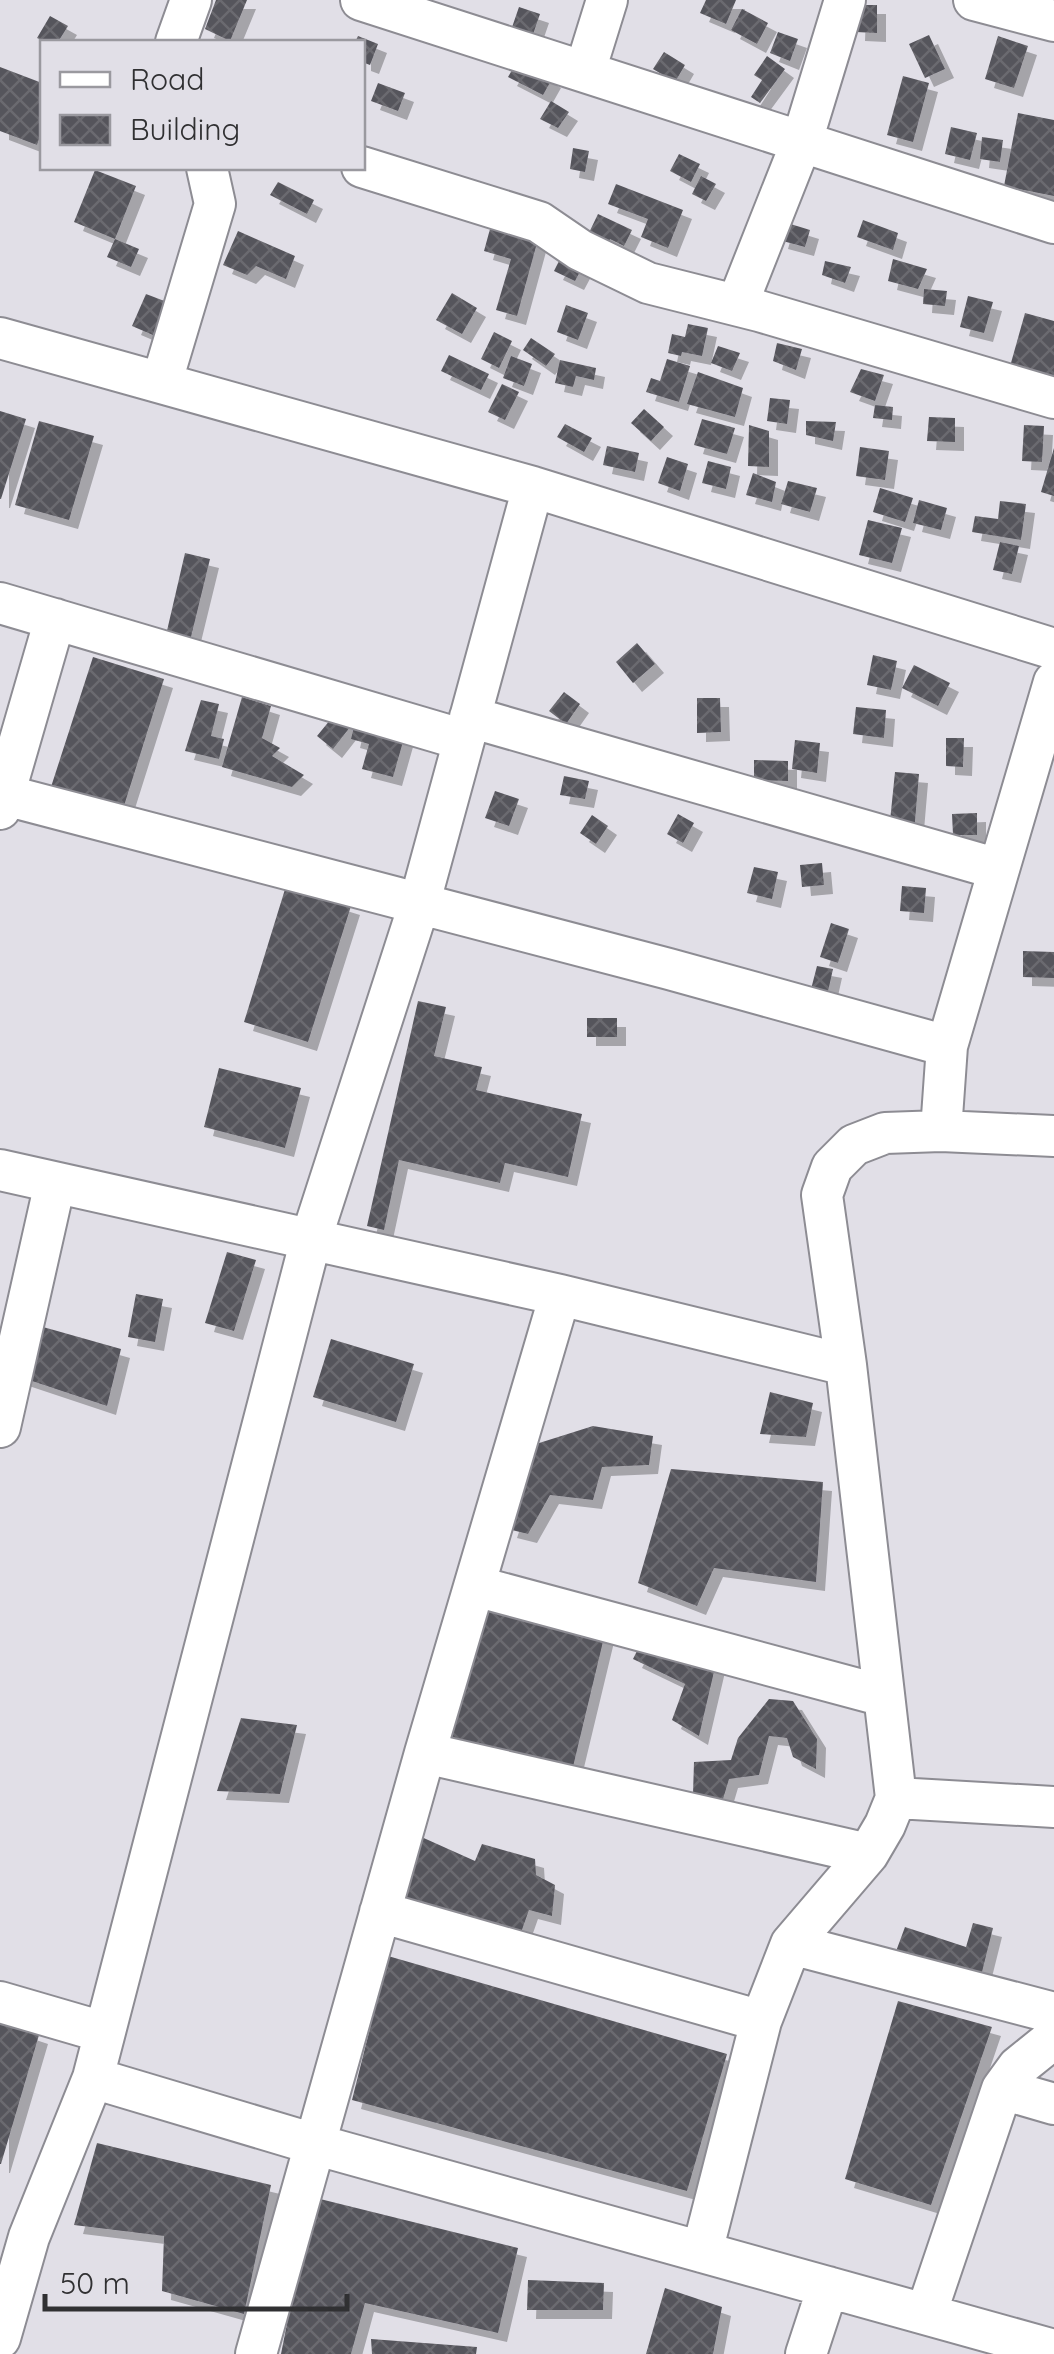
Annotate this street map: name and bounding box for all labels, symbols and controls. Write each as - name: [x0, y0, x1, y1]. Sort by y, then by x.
- legend: [40, 40, 365, 170]
- text: Road: [130, 60, 204, 98]
- text: Building: [130, 110, 240, 148]
- scale bar: [45, 2249, 348, 2311]
- text: 50 m: [60, 2264, 130, 2302]

